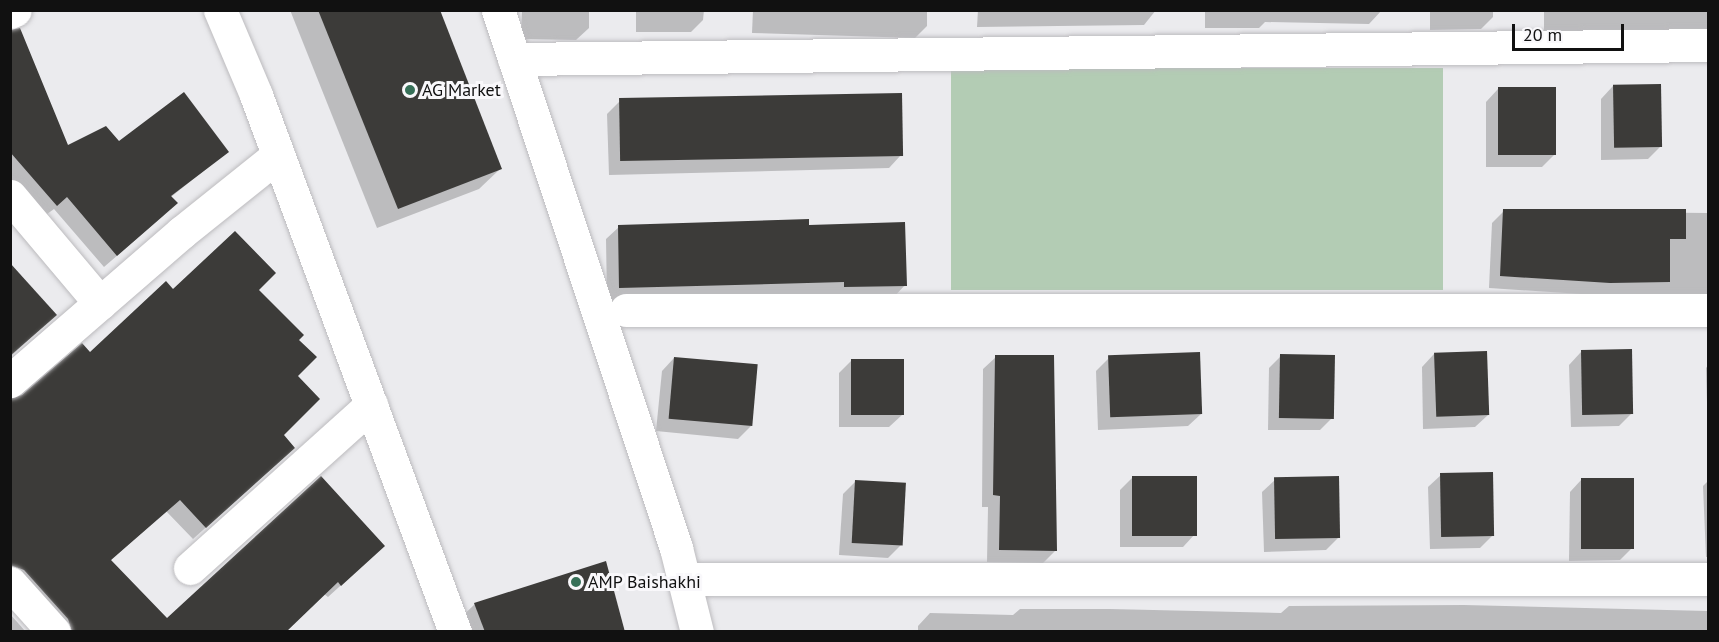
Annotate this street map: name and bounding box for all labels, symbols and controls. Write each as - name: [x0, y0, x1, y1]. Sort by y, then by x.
- scale bar: [1515, 12, 1628, 50]
- text: 20 m: [1523, 23, 1562, 46]
- place label: AG Market: [422, 79, 501, 101]
- marker: AG Market: [403, 83, 417, 97]
- place label: AMP Baishakhi: [588, 571, 702, 593]
- marker: AMP Baishakhi: [569, 575, 583, 589]

